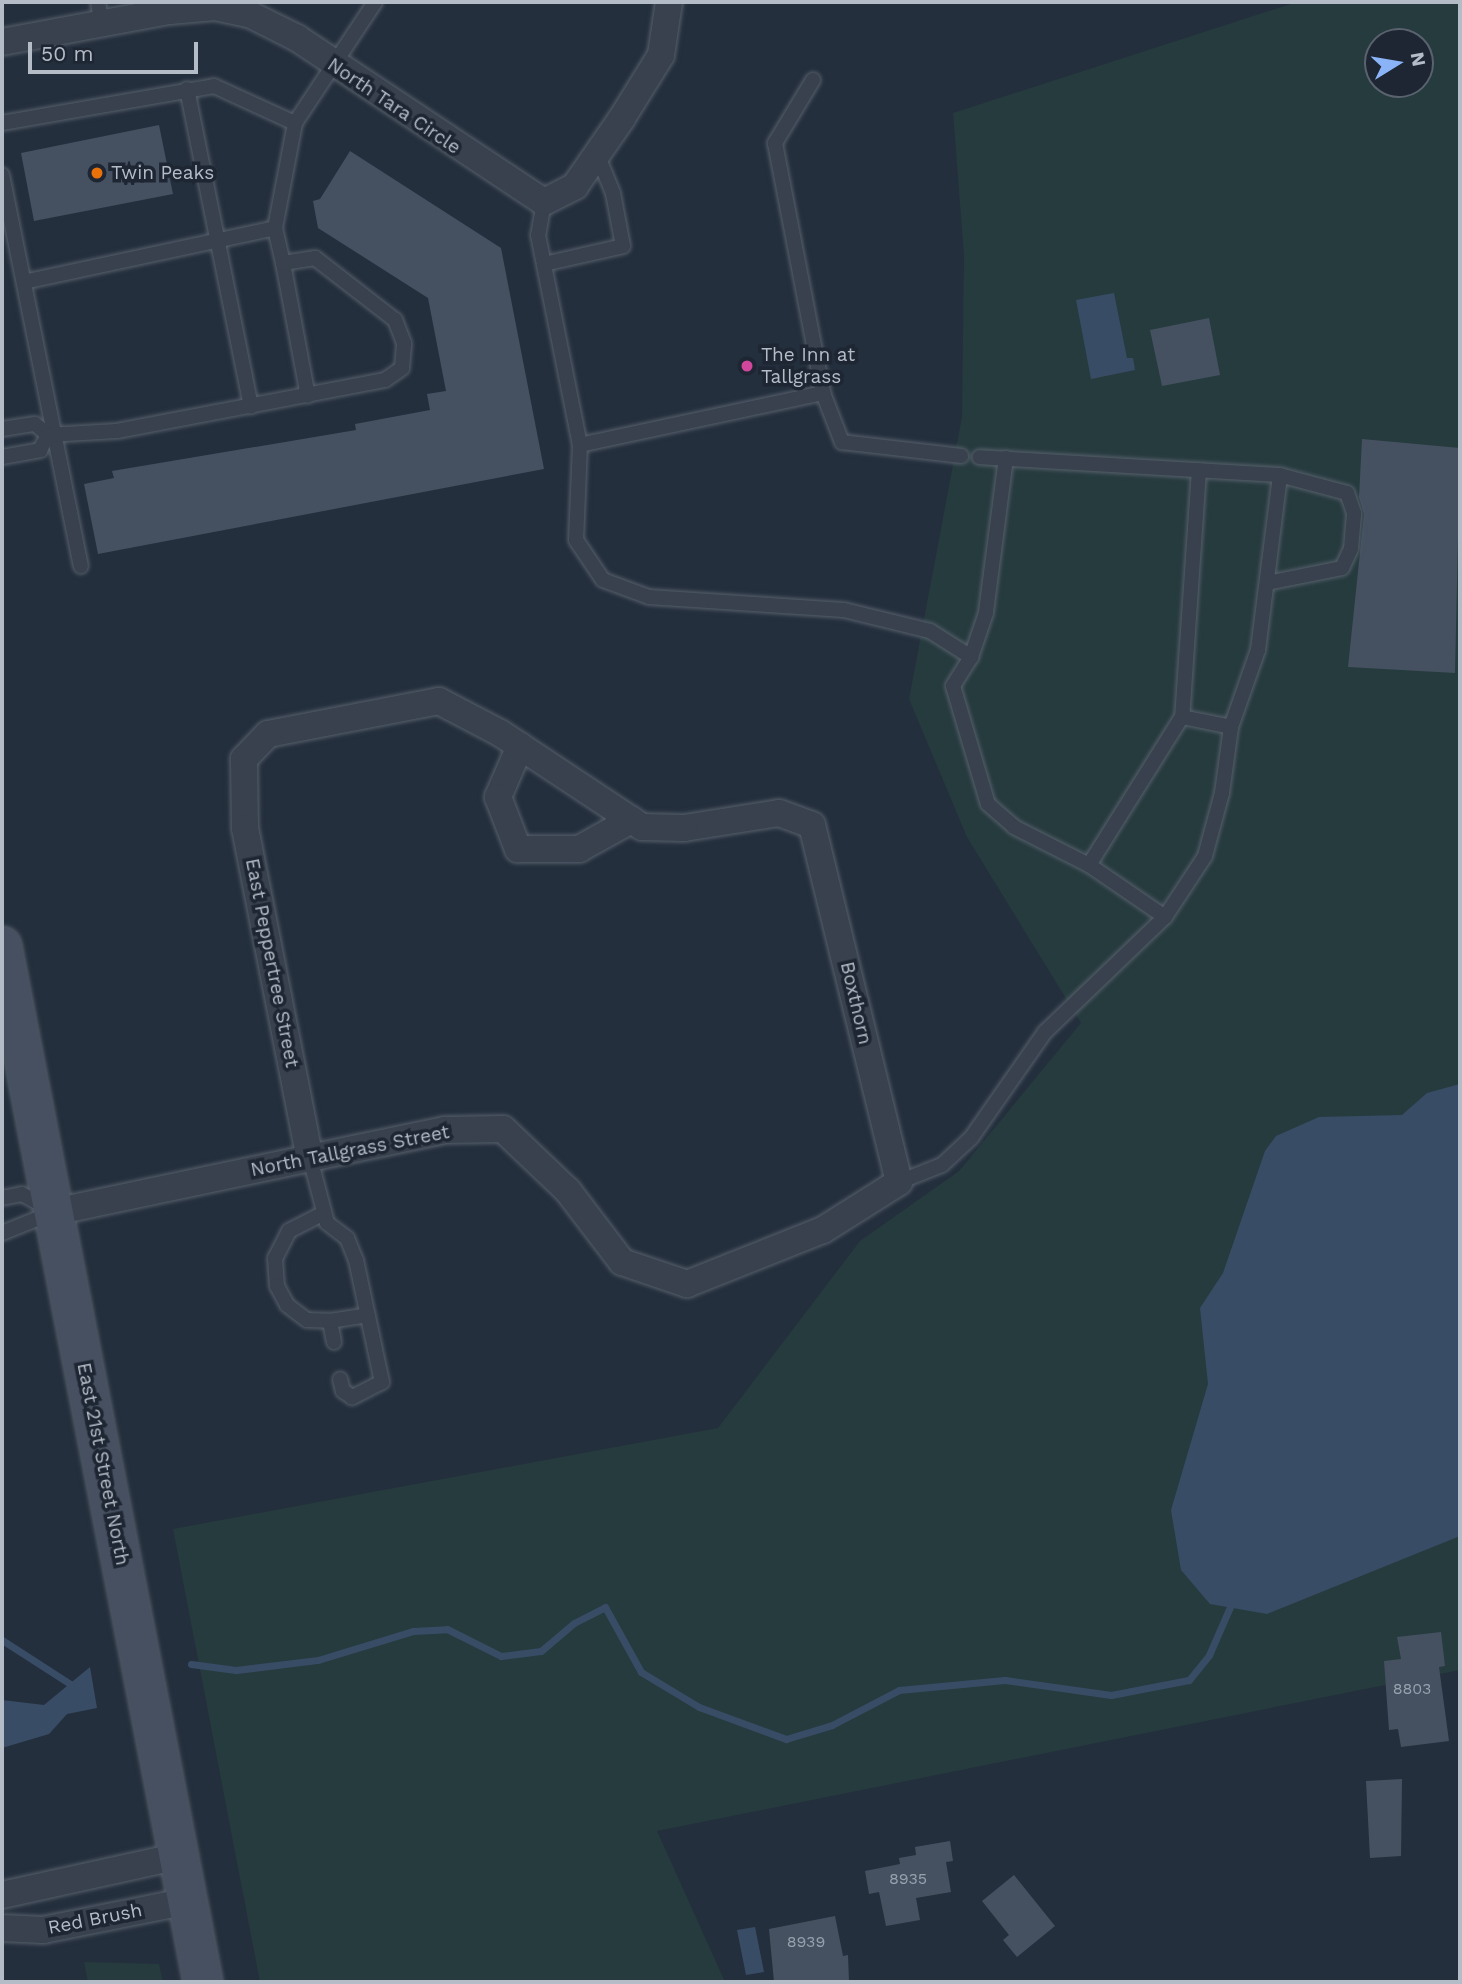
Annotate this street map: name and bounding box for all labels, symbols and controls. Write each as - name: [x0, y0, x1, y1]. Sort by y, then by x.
- scale bar: [32, 28, 201, 72]
- north arrow: [1364, 28, 1434, 98]
- text: 50 m: [41, 41, 93, 66]
- text: N: [1406, 50, 1431, 68]
- street label: North Tara Circle: [323, 53, 465, 159]
- place label: Twin Peaks: [111, 162, 214, 184]
- marker: Twin Peaks: [89, 165, 105, 181]
- place label: The Inn at Tallgrass: [761, 344, 855, 388]
- marker: The Inn at Tallgrass: [739, 358, 755, 374]
- street label: East Peppertree Street: [241, 856, 303, 1070]
- street label: Boxthorn: [835, 959, 877, 1047]
- street label: North Tallgrass Street: [248, 1120, 452, 1182]
- street label: East 21st Street North: [72, 1361, 134, 1567]
- house number: 8803: [1393, 1679, 1431, 1699]
- house number: 8935: [889, 1869, 927, 1889]
- street label: Red Brush: [46, 1899, 144, 1939]
- house number: 8939: [787, 1932, 825, 1952]

